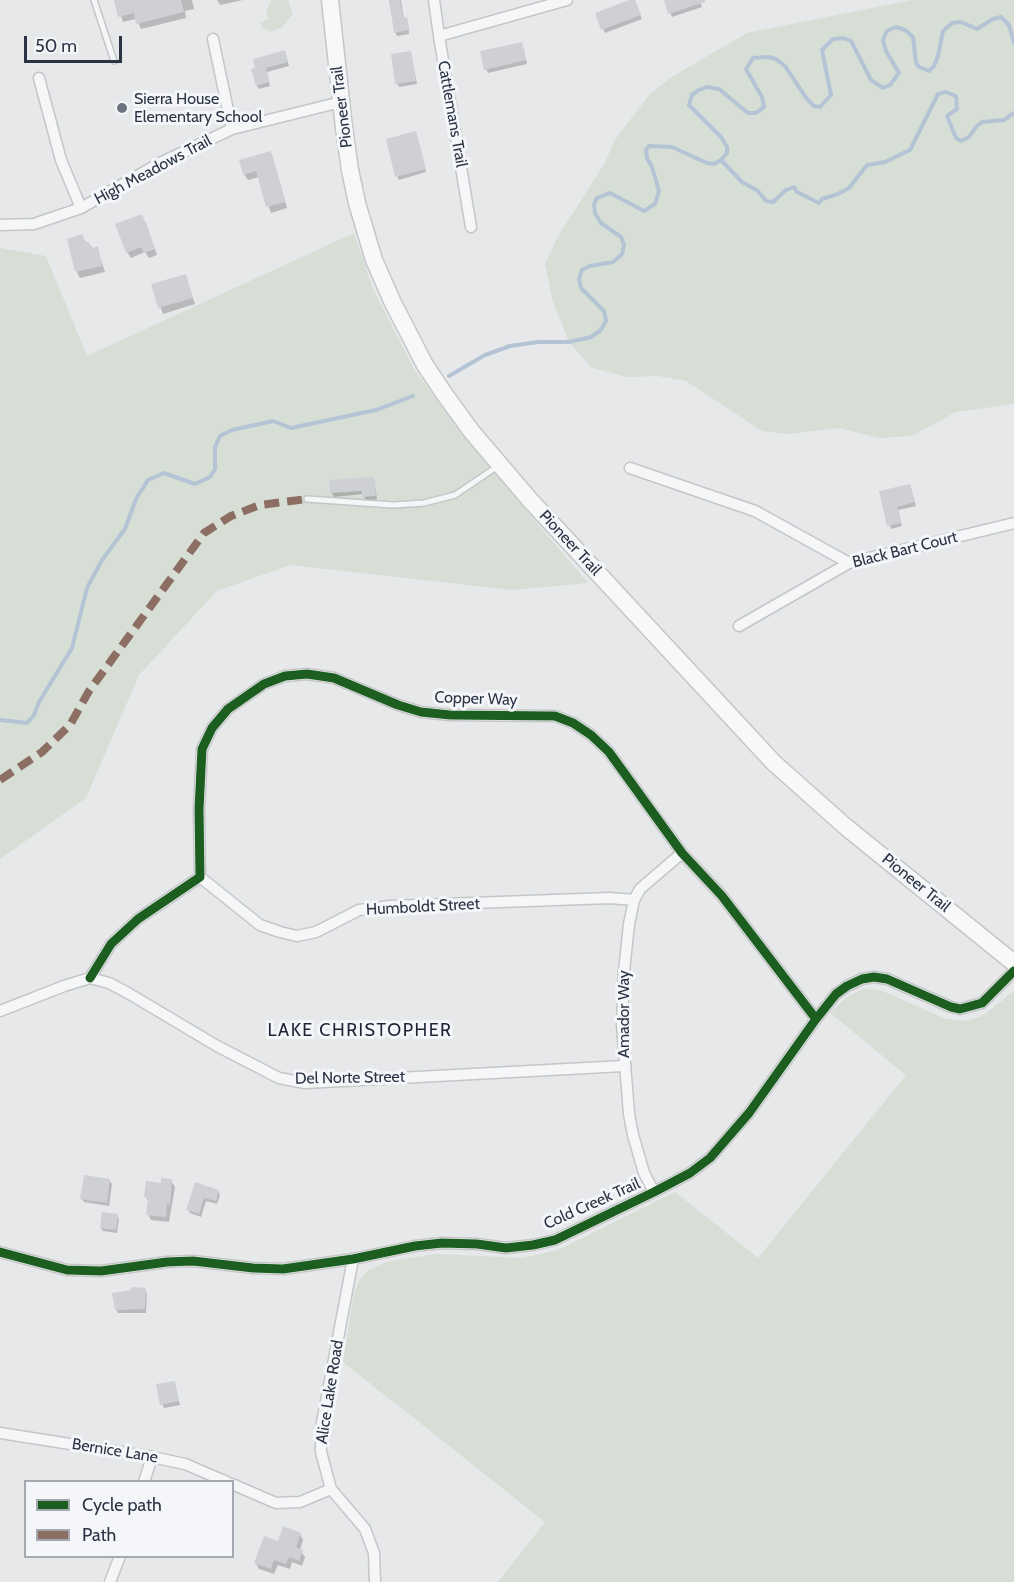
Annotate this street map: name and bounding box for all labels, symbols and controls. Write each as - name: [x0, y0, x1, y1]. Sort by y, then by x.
- scale bar: [27, 24, 124, 62]
- text: 50 m: [35, 35, 77, 57]
- street label: Cattlemans Trail: [433, 59, 471, 169]
- street label: Pioneer Trail: [327, 65, 357, 149]
- place label: Sierra House Elementary School: [134, 89, 262, 127]
- marker: Sierra House Elementary School: [115, 101, 129, 115]
- street label: High Meadows Trail: [91, 131, 215, 209]
- street label: Pioneer Trail: [535, 506, 605, 580]
- street label: Black Bart Court: [851, 528, 959, 572]
- street label: Copper Way: [434, 688, 518, 710]
- street label: Pioneer Trail: [878, 850, 954, 916]
- street label: Humboldt Street: [366, 894, 480, 920]
- street label: Amador Way: [614, 970, 634, 1058]
- district label: LAKE CHRISTOPHER: [268, 1020, 452, 1042]
- street label: Del Norte Street: [295, 1067, 405, 1089]
- street label: Cold Creek Trail: [541, 1174, 643, 1234]
- street label: Alice Lake Road: [312, 1339, 348, 1445]
- street label: Bernice Lane: [71, 1435, 159, 1467]
- legend: [24, 1480, 234, 1558]
- text: Cycle path: [82, 1494, 162, 1516]
- text: Path: [82, 1524, 116, 1546]

